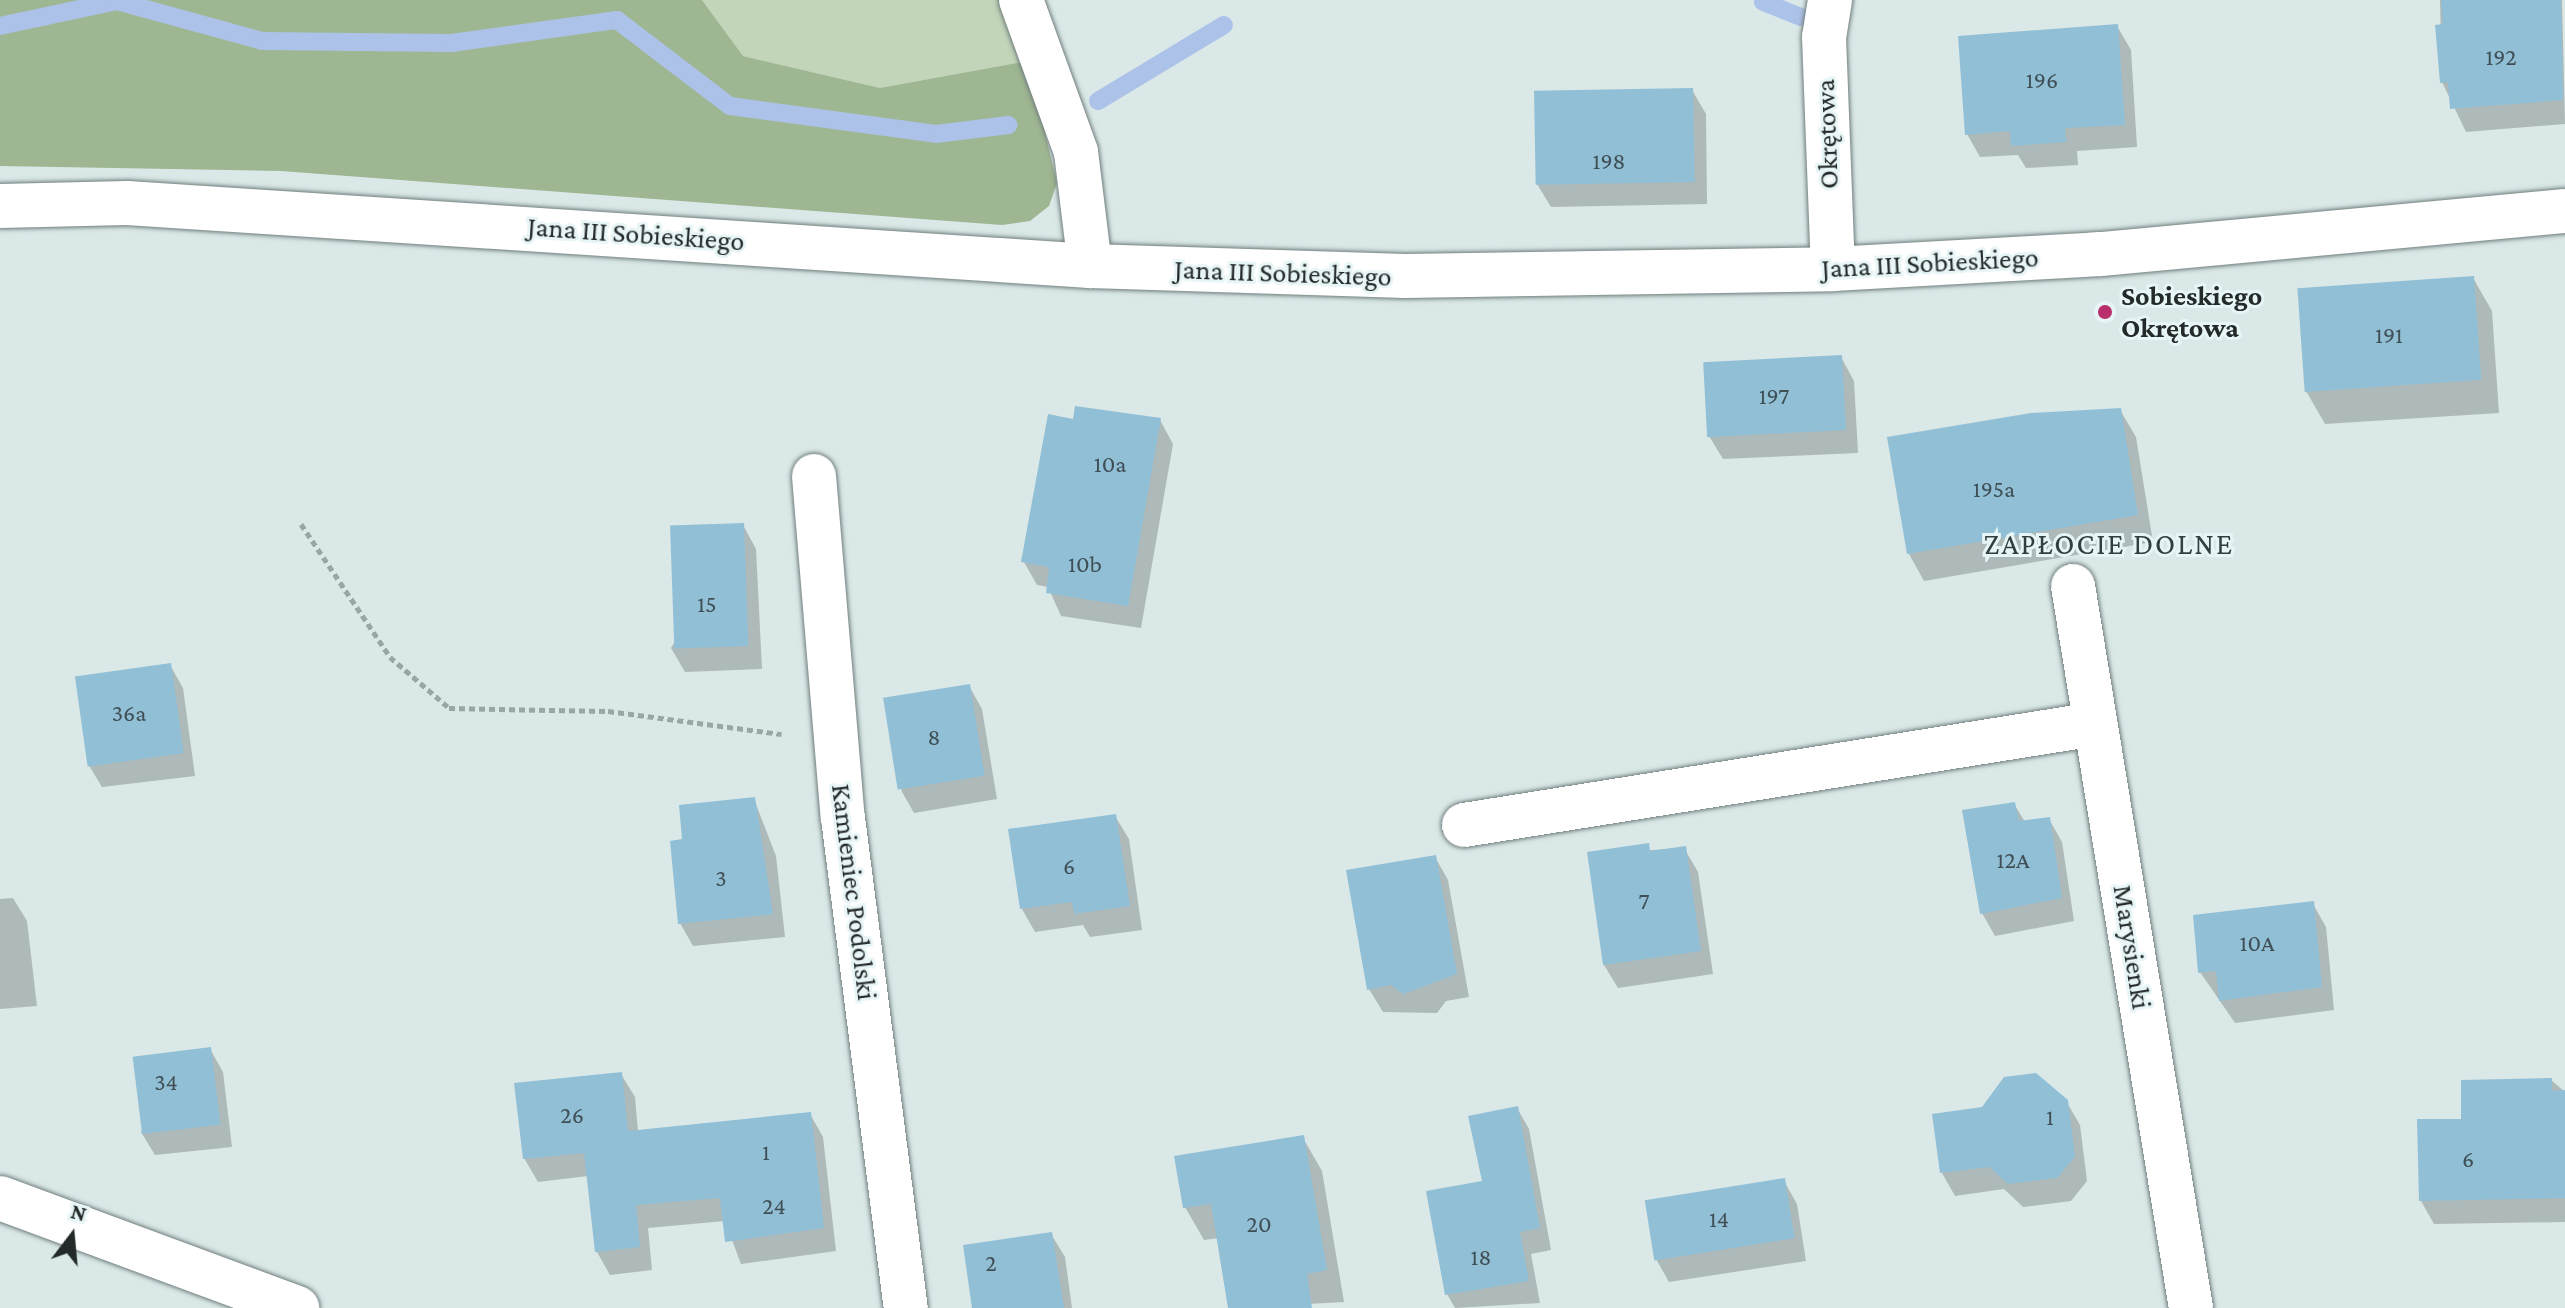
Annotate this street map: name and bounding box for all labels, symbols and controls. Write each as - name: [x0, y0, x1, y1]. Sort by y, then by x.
- house number: 192: [2485, 43, 2517, 71]
- house number: 196: [2026, 66, 2058, 94]
- street label: Okrętowa: [1808, 78, 1846, 190]
- house number: 198: [1592, 147, 1626, 175]
- street label: Jana III Sobieskiego: [526, 210, 746, 258]
- street label: Jana III Sobieskiego: [1821, 241, 2039, 285]
- street label: Jana III Sobieskiego: [1174, 252, 1392, 294]
- place label: Sobieskiego Okrętowa: [2121, 279, 2262, 345]
- marker: Sobieskiego Okrętowa: [2096, 303, 2114, 321]
- house number: 191: [2375, 321, 2403, 349]
- house number: 197: [1759, 382, 1789, 410]
- house number: 10a: [1094, 450, 1126, 478]
- house number: 195a: [1973, 475, 2015, 503]
- district label: ZAPŁOCIE DOLNE: [1984, 526, 2234, 562]
- house number: 10b: [1068, 550, 1102, 578]
- house number: 15: [697, 590, 717, 618]
- house number: 36a: [112, 699, 146, 727]
- house number: 8: [928, 723, 940, 751]
- street label: Kamieniec Podolski: [824, 782, 884, 1002]
- house number: 12A: [1996, 846, 2030, 874]
- house number: 6: [1063, 852, 1075, 880]
- house number: 3: [715, 864, 727, 892]
- street label: Marysienki: [2106, 882, 2158, 1012]
- house number: 7: [1638, 887, 1650, 915]
- house number: 10A: [2239, 929, 2275, 957]
- house number: 34: [154, 1068, 178, 1096]
- house number: 26: [560, 1101, 584, 1129]
- house number: 1: [2046, 1103, 2054, 1131]
- house number: 1: [762, 1138, 770, 1166]
- house number: 6: [2462, 1145, 2474, 1173]
- house number: 24: [762, 1192, 786, 1220]
- north arrow: [32, 1196, 112, 1276]
- text: N: [68, 1198, 89, 1227]
- house number: 14: [1709, 1205, 1729, 1233]
- house number: 20: [1246, 1210, 1272, 1238]
- house number: 18: [1471, 1243, 1491, 1271]
- house number: 2: [985, 1249, 997, 1277]

